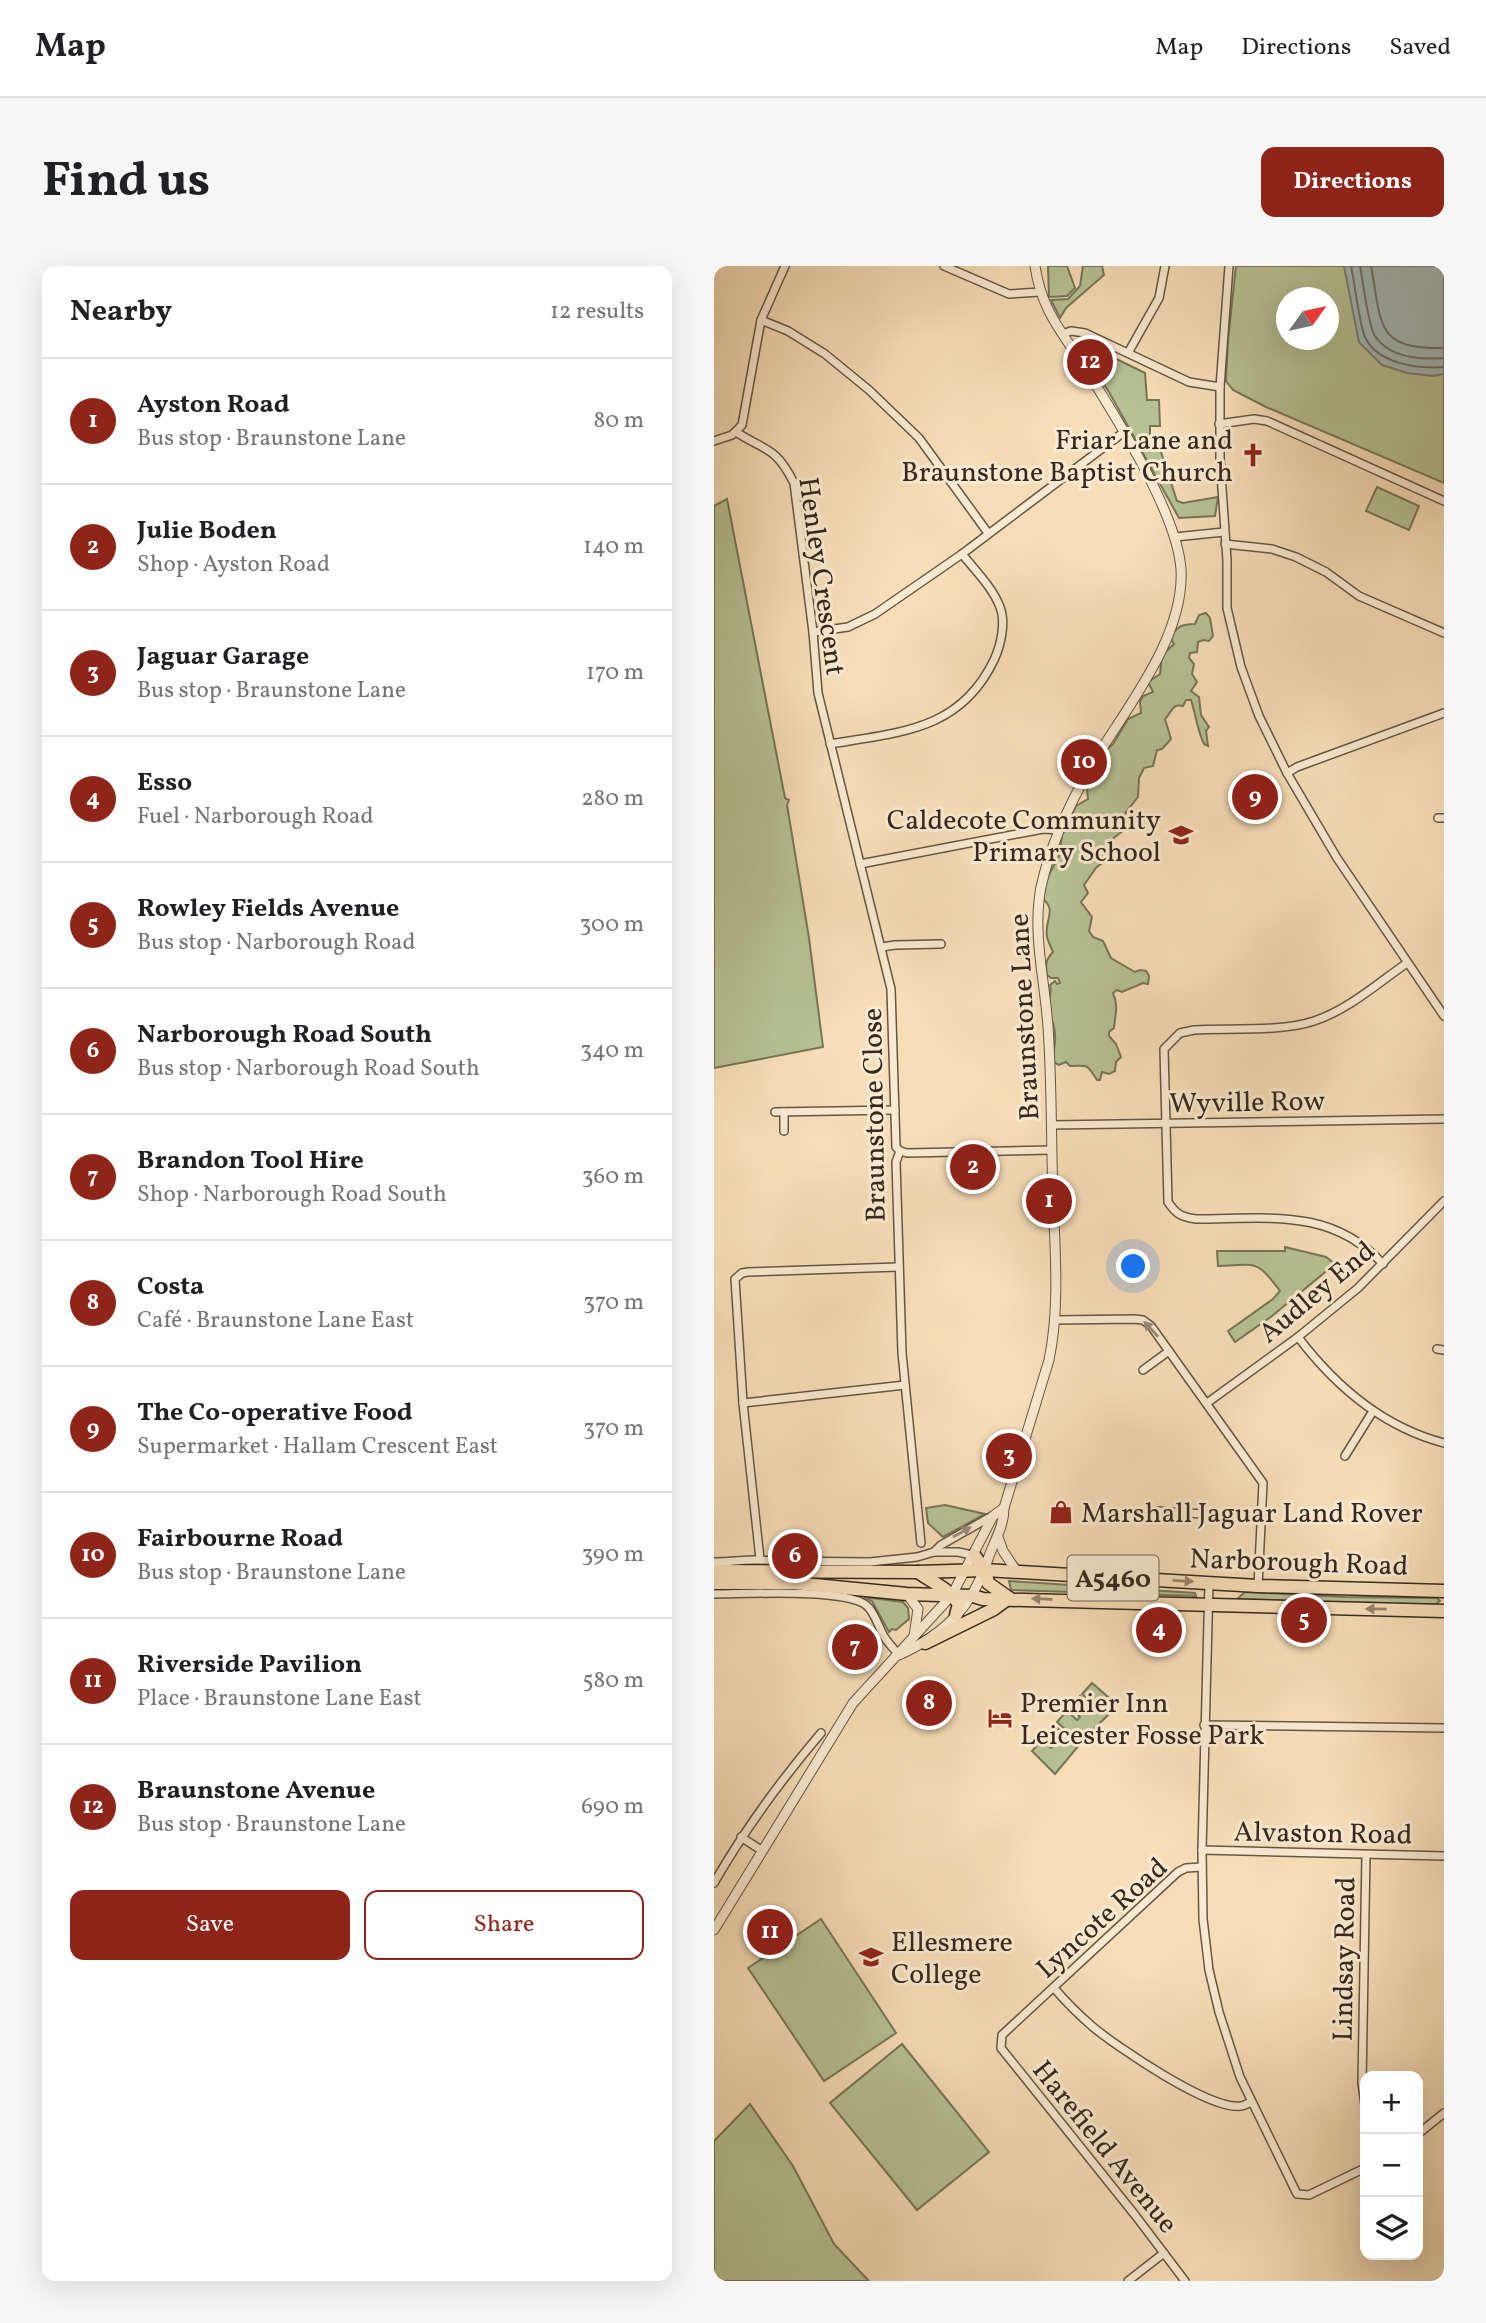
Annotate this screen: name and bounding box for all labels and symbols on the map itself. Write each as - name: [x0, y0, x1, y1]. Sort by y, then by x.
- north arrow: [1276, 287, 1339, 350]
- pin: 12: [1067, 336, 1113, 388]
- place label: Friar Lane and Braunstone Baptist Church: [901, 422, 1233, 493]
- church icon: Friar Lane and Braunstone Baptist Church: [1239, 441, 1267, 469]
- street label: Henley Crescent: [787, 475, 854, 678]
- pin: 10: [1061, 736, 1107, 788]
- pin: 9: [1232, 771, 1278, 823]
- place label: Caldecote Community Primary School: [887, 802, 1161, 873]
- school or university icon: Caldecote Community Primary School: [1167, 821, 1195, 849]
- street label: Braunstone Lane: [1001, 912, 1050, 1121]
- street label: Braunstone Close: [854, 1007, 897, 1223]
- street label: Wyville Row: [1169, 1083, 1326, 1124]
- pin: 2: [950, 1141, 996, 1193]
- pin: 1: [1026, 1175, 1072, 1227]
- street label: Audley End: [1251, 1233, 1384, 1353]
- your location: [1116, 1249, 1150, 1283]
- one-way arrow: [1144, 1321, 1160, 1338]
- pin: 3: [986, 1430, 1032, 1482]
- place label: Marshall Jaguar Land Rover: [1081, 1495, 1423, 1534]
- shop icon: Marshall Jaguar Land Rover: [1047, 1498, 1075, 1526]
- one-way arrow: [953, 1526, 972, 1538]
- pin: 6: [772, 1530, 818, 1582]
- street label: Narborough Road: [1189, 1540, 1409, 1587]
- road number: A5460: [1068, 1555, 1158, 1600]
- one-way arrow: [1172, 1576, 1194, 1587]
- one-way arrow: [1031, 1594, 1053, 1605]
- pin: 5: [1281, 1594, 1327, 1646]
- one-way arrow: [1365, 1603, 1387, 1615]
- pin: 4: [1136, 1604, 1182, 1656]
- pin: 7: [832, 1621, 878, 1673]
- pin: 8: [906, 1677, 952, 1729]
- place label: Premier Inn Leicester Fosse Park: [1020, 1685, 1265, 1756]
- hotel icon: Premier Inn Leicester Fosse Park: [986, 1704, 1014, 1732]
- street label: Alvaston Road: [1233, 1813, 1413, 1856]
- street label: Lyncote Road: [1028, 1849, 1177, 1988]
- street label: Lindsay Road: [1325, 1876, 1366, 2042]
- pin: 11: [747, 1906, 793, 1958]
- place label: Ellesmere College: [891, 1924, 1013, 1995]
- school or university icon: Ellesmere College: [857, 1943, 885, 1971]
- street label: Harefield Avenue: [1022, 2053, 1186, 2242]

